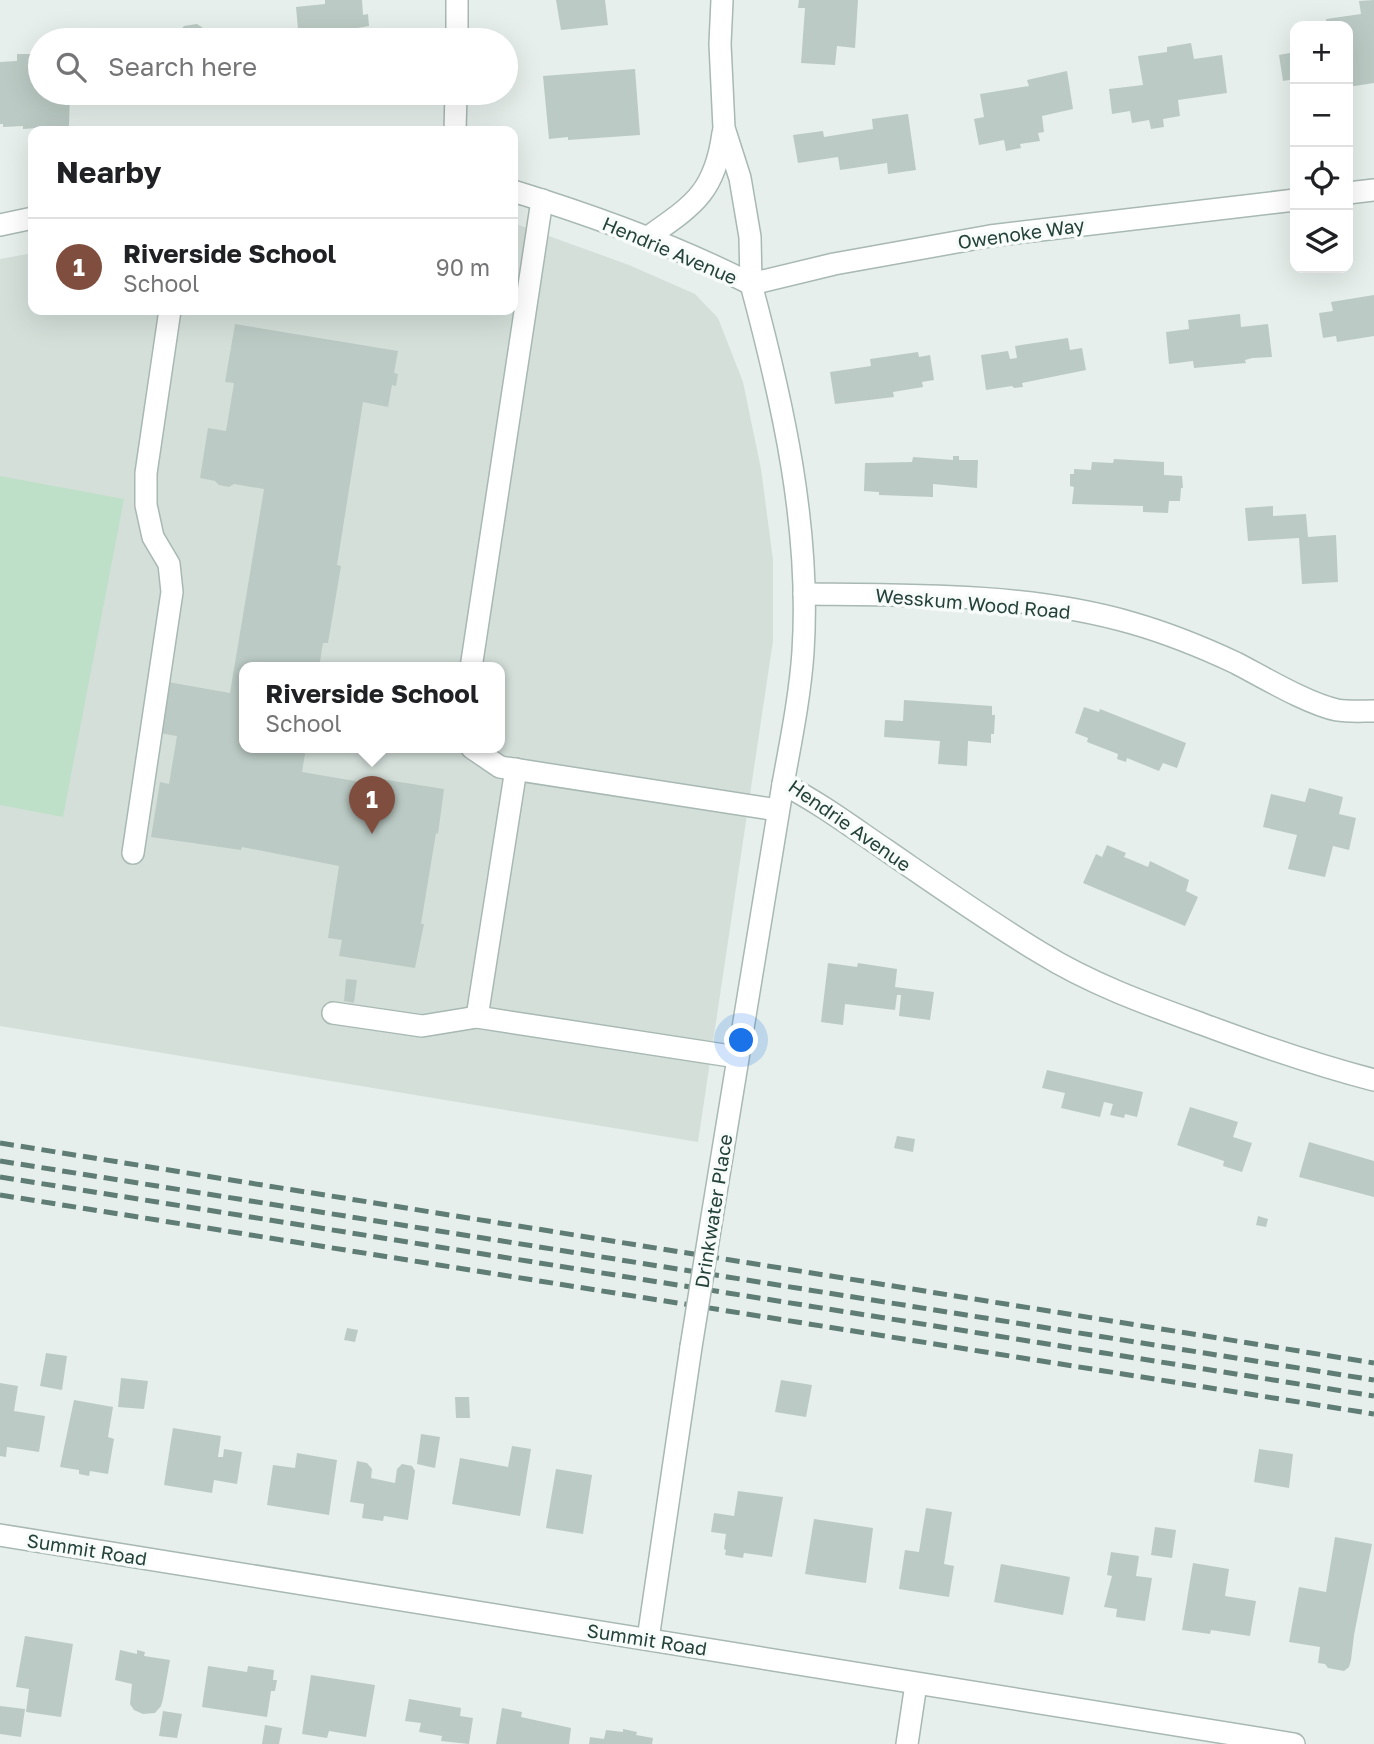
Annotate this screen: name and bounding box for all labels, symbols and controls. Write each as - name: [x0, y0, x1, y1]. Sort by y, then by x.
- map controls: [1290, 21, 1353, 273]
- button: +: [1290, 21, 1353, 84]
- search box: [28, 28, 518, 105]
- icon: search: [52, 48, 90, 86]
- text: Search here: [108, 51, 257, 82]
- button: −: [1290, 84, 1353, 147]
- button: locate: [1290, 147, 1353, 210]
- text: Nearby: [56, 154, 161, 190]
- button: layers: [1290, 210, 1353, 273]
- street label: Hendrie Avenue: [599, 211, 741, 289]
- street label: Owenoke Way: [956, 213, 1086, 253]
- text: Riverside School: [123, 238, 336, 269]
- text: 1: [73, 253, 85, 281]
- text: 90 m: [436, 253, 490, 281]
- text: School: [123, 269, 199, 297]
- street label: Wesskum Wood Road: [875, 583, 1071, 623]
- popup: [239, 662, 505, 753]
- text: Riverside School: [265, 678, 479, 709]
- text: School: [265, 709, 342, 737]
- street label: Hendrie Avenue: [784, 774, 916, 876]
- pin: 1: [349, 776, 395, 834]
- your location: [724, 1023, 758, 1057]
- street label: Drinkwater Place: [689, 1132, 737, 1290]
- street label: Summit Road: [25, 1528, 149, 1570]
- street label: Summit Road: [585, 1618, 709, 1660]

